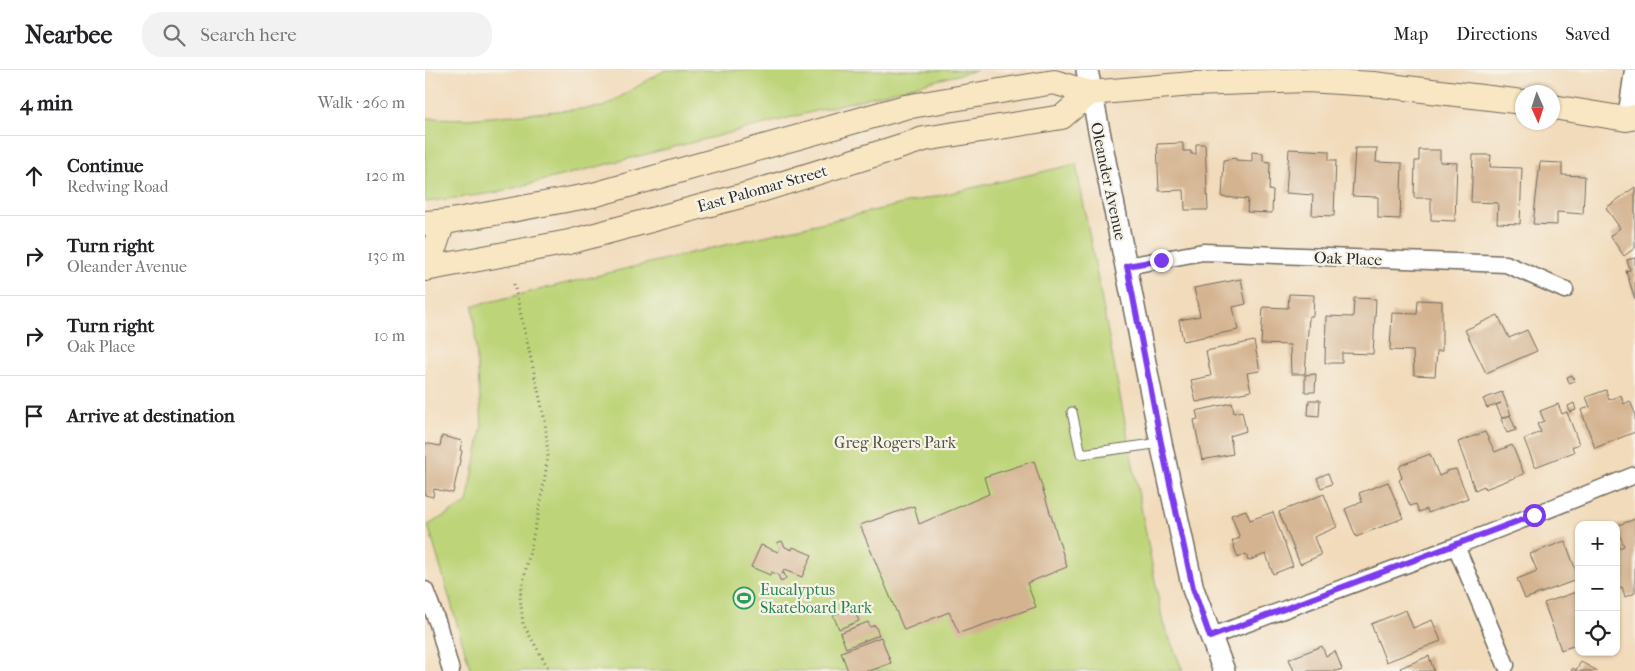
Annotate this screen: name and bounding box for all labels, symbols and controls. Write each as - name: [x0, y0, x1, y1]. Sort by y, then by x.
- search box: [142, 12, 492, 57]
- text: Nearbee: [25, 21, 112, 49]
- icon: search: [160, 21, 188, 49]
- text: Search here: [200, 24, 297, 46]
- text: Map: [1394, 24, 1428, 45]
- text: Directions: [1456, 24, 1537, 45]
- text: Saved: [1565, 24, 1610, 45]
- north arrow: [1515, 85, 1560, 130]
- text: 4 min: [20, 91, 73, 115]
- text: Walk · 260 m: [318, 93, 405, 112]
- street label: Oleander Avenue: [1087, 120, 1130, 242]
- text: Continue: [67, 155, 143, 177]
- street label: East Palomar Street: [695, 161, 830, 216]
- icon: ahead: [20, 162, 48, 190]
- text: 120 m: [366, 166, 405, 185]
- text: Redwing Road: [67, 177, 168, 196]
- text: Turn right: [67, 235, 154, 257]
- icon: right: [20, 242, 48, 270]
- text: 130 m: [367, 246, 405, 265]
- street label: Oak Place: [1314, 248, 1382, 269]
- route end: [1150, 249, 1173, 272]
- text: Oleander Avenue: [67, 257, 187, 276]
- text: Turn right: [67, 315, 154, 337]
- icon: right: [20, 322, 48, 350]
- text: 10 m: [374, 326, 405, 345]
- text: Oak Place: [67, 337, 135, 356]
- icon: arrive: [20, 402, 48, 430]
- text: Arrive at destination: [67, 405, 235, 427]
- park label: Greg Rogers Park: [834, 433, 957, 452]
- route start: [1523, 504, 1546, 527]
- map controls: [1575, 521, 1620, 656]
- button: +: [1575, 521, 1620, 566]
- button: −: [1575, 566, 1620, 611]
- place label: Eucalyptus Skateboard Park: [760, 580, 873, 617]
- sports icon: Eucalyptus Skateboard Park: [732, 586, 756, 610]
- button: locate: [1575, 611, 1620, 656]

